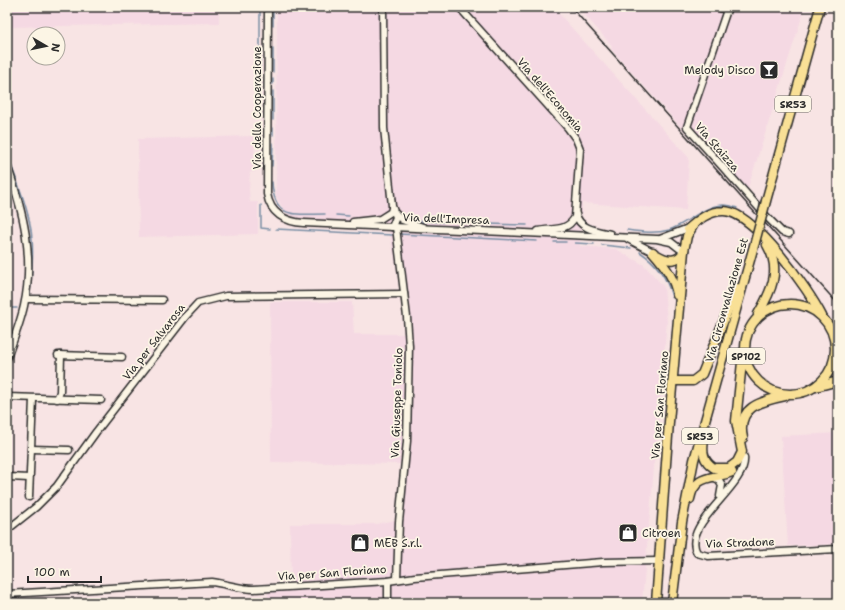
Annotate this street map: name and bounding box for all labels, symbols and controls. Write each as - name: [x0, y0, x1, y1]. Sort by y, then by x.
- north arrow: [26, 26, 66, 66]
- text: N: [47, 42, 63, 53]
- street label: Via della Cooperazione: [250, 46, 265, 170]
- street label: Via dell'Economia: [514, 55, 586, 135]
- bar icon: Melody Disco: [758, 59, 780, 81]
- place label: Melody Disco: [684, 63, 755, 78]
- road number: SR53: [775, 96, 811, 112]
- street label: Via Staizza: [691, 119, 743, 175]
- street label: Via dell'Impresa: [402, 210, 490, 228]
- street label: Via Circonvallazione Est: [702, 236, 752, 364]
- street label: Via per Salvarosa: [119, 300, 189, 384]
- street label: Via Giuseppe Toniolo: [388, 347, 406, 458]
- road number: SP102: [727, 348, 765, 364]
- street label: Via per San Floriano: [648, 350, 672, 460]
- road number: SR53: [682, 428, 718, 444]
- shop icon: Citroen: [617, 522, 639, 544]
- place label: Citroen: [642, 526, 681, 541]
- shop icon: MEB S.r.l.: [349, 532, 371, 554]
- street label: Via Stradone: [705, 534, 775, 552]
- place label: MEB S.r.l.: [374, 536, 422, 551]
- scale bar: [28, 558, 101, 584]
- street label: Via per San Floriano: [277, 562, 387, 584]
- text: 100 m: [34, 564, 70, 580]

